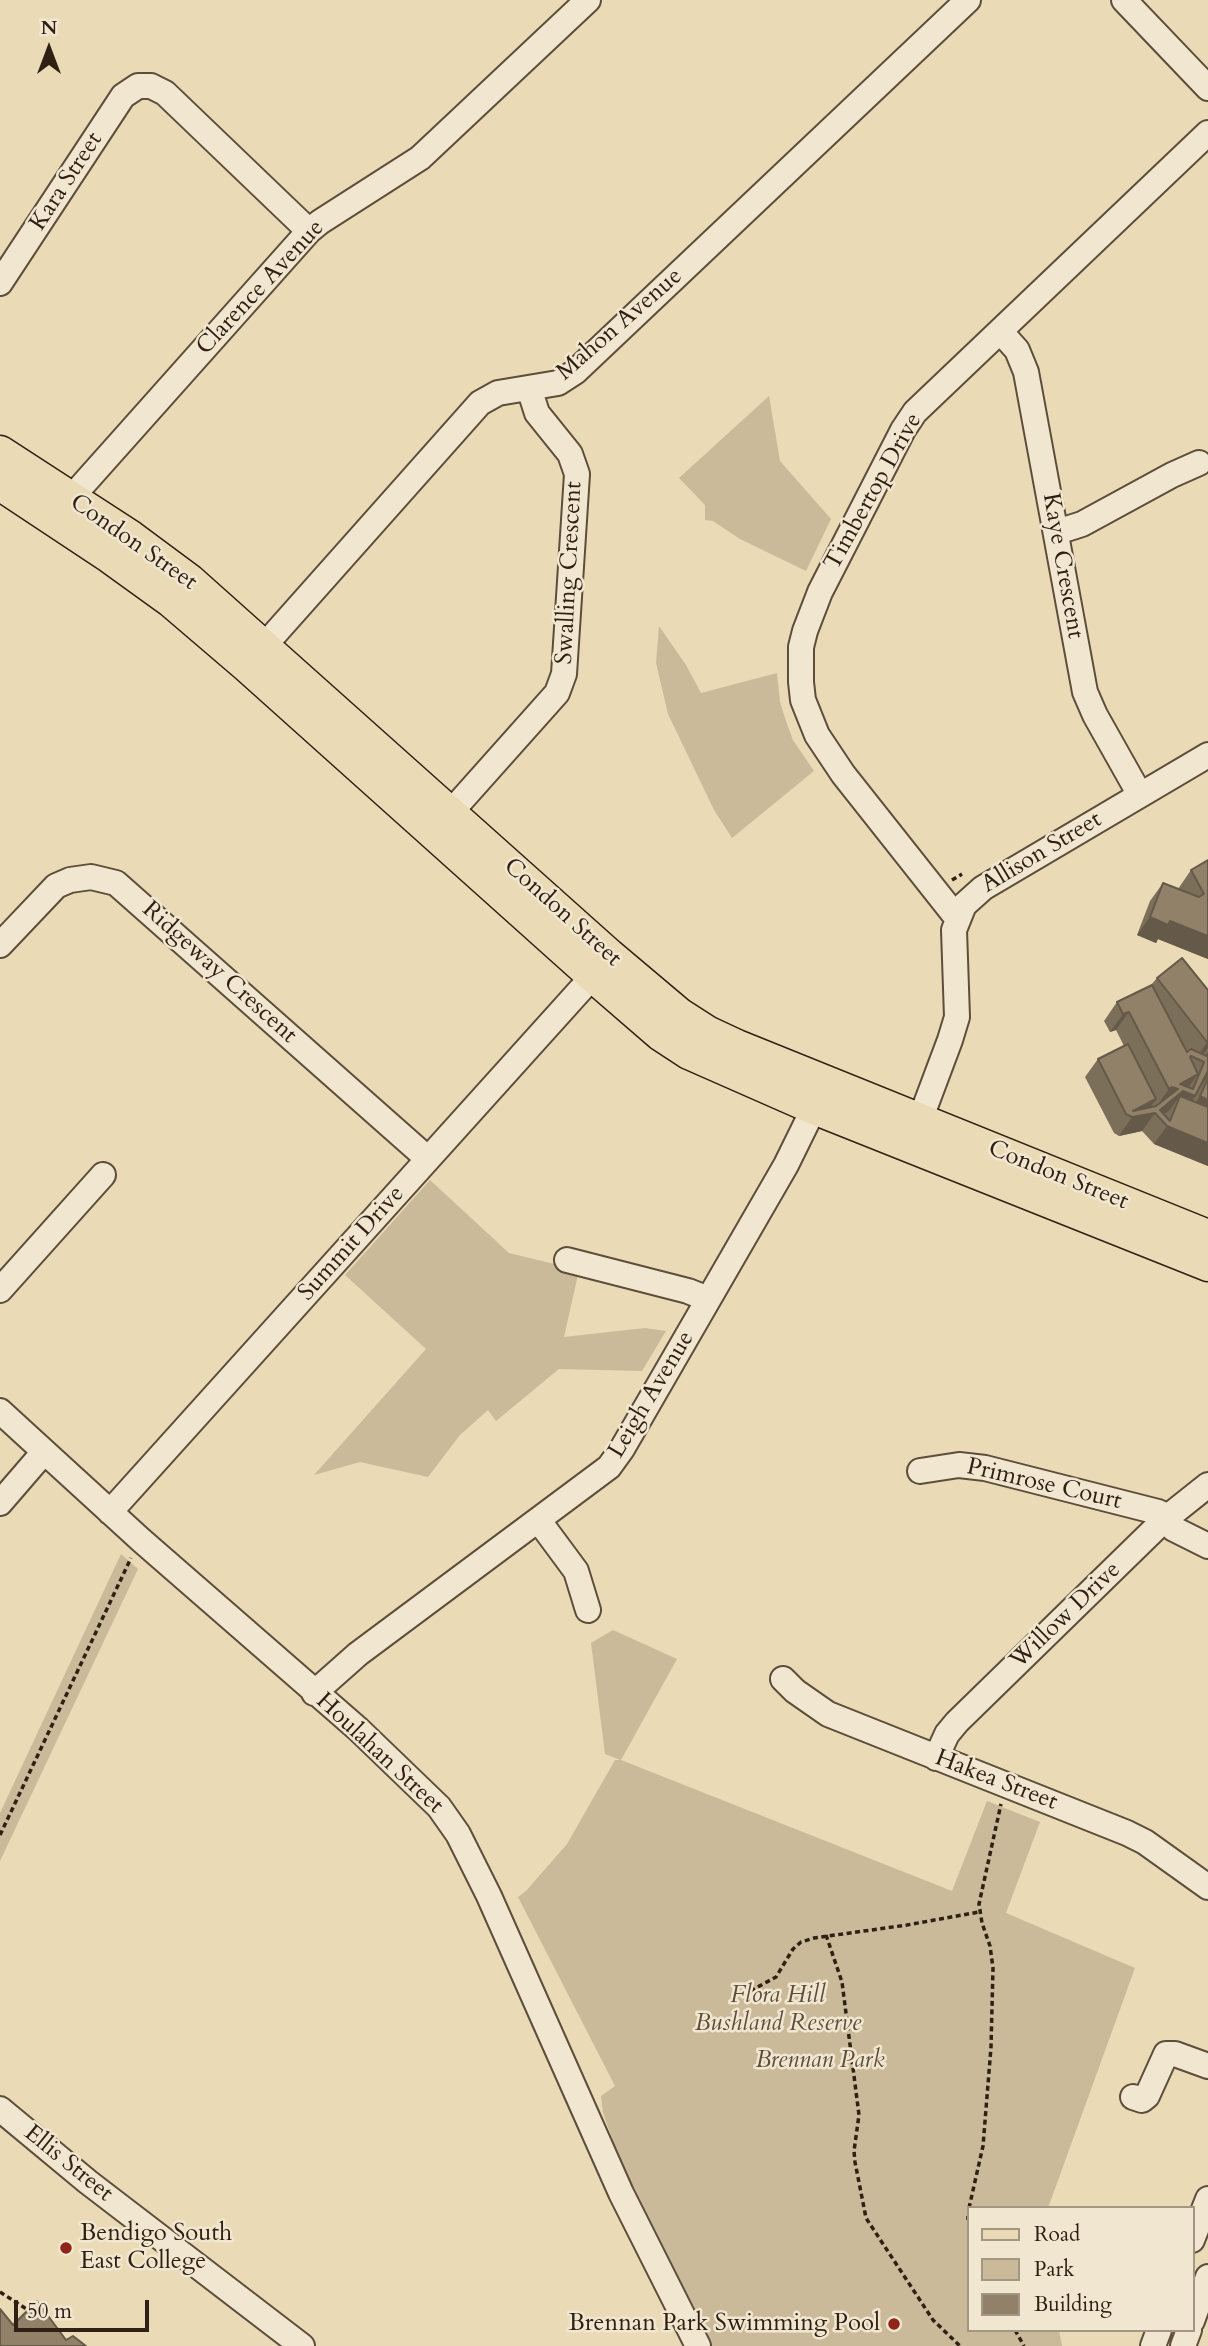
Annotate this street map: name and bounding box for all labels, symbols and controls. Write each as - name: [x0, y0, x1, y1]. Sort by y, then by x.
- north arrow: [14, 14, 84, 84]
- text: N: [41, 15, 57, 41]
- street label: Kara Street: [25, 127, 109, 237]
- street label: Clarence Avenue: [191, 214, 331, 362]
- street label: Mahon Avenue: [551, 263, 689, 387]
- street label: Timbertop Drive: [819, 408, 929, 576]
- street label: Swalling Crescent: [551, 481, 589, 665]
- street label: Condon Street: [64, 489, 202, 597]
- street label: Kaye Crescent: [1035, 491, 1089, 641]
- street label: Allison Street: [977, 806, 1107, 900]
- street label: Condon Street: [497, 853, 627, 973]
- street label: Ridgeway Crescent: [136, 896, 302, 1050]
- street label: Condon Street: [984, 1135, 1132, 1217]
- street label: Summit Drive: [293, 1181, 411, 1307]
- street label: Leigh Avenue: [603, 1326, 701, 1464]
- street label: Primrose Court: [964, 1453, 1124, 1517]
- street label: Willow Drive: [1005, 1556, 1127, 1676]
- street label: Houlahan Street: [309, 1688, 449, 1820]
- street label: Hakea Street: [931, 1744, 1061, 1818]
- park label: Flora Hill Bushland Reserve: [695, 1982, 861, 2038]
- park label: Brennan Park: [755, 2047, 885, 2075]
- street label: Ellis Street: [18, 2119, 118, 2209]
- legend: [967, 2206, 1194, 2332]
- place label: Bendigo South East College: [80, 2220, 232, 2276]
- text: Road: [1034, 2220, 1080, 2249]
- marker: Bendigo South East College: [58, 2240, 74, 2256]
- text: Park: [1034, 2255, 1074, 2284]
- scale bar: [18, 2286, 152, 2330]
- text: Building: [1034, 2290, 1112, 2319]
- text: 50 m: [27, 2297, 72, 2326]
- place label: Brennan Park Swimming Pool: [569, 2310, 880, 2338]
- marker: Brennan Park Swimming Pool: [886, 2316, 902, 2332]

